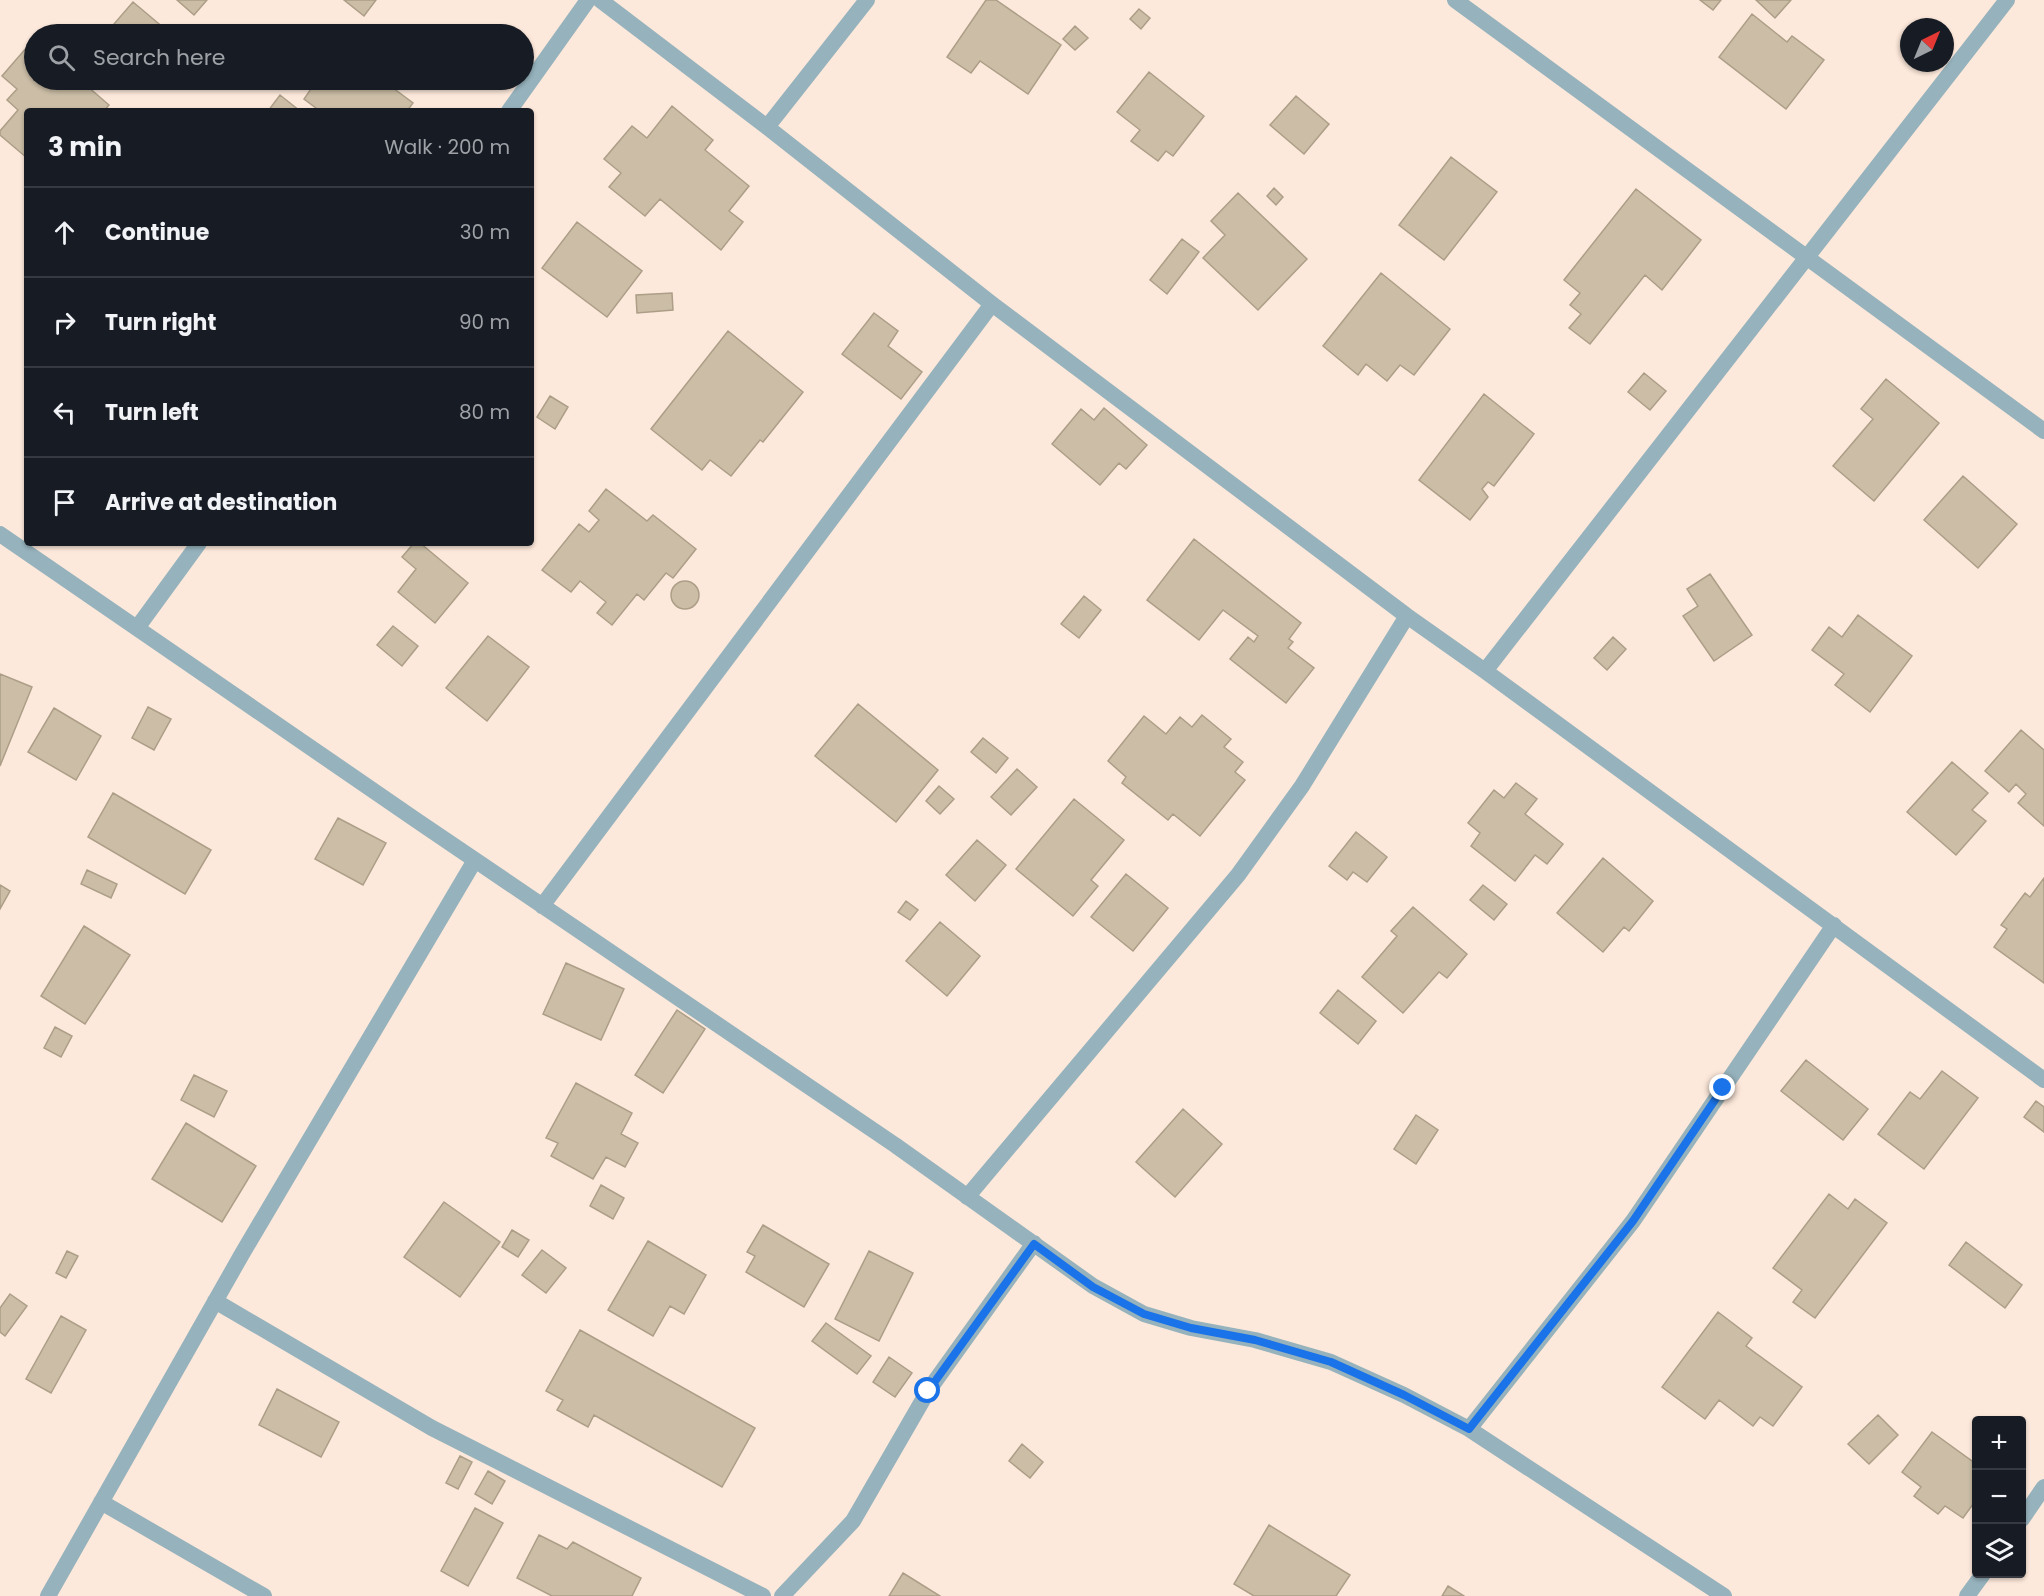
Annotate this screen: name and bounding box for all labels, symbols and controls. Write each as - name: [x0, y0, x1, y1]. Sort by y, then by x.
- north arrow: [1900, 18, 1954, 72]
- search box: [24, 24, 534, 90]
- icon: search: [45, 41, 78, 74]
- text: Search here: [93, 42, 226, 73]
- text: 3 min: [48, 129, 122, 165]
- text: Walk · 200 m: [384, 133, 510, 161]
- icon: ahead: [48, 216, 81, 249]
- text: Continue: [105, 217, 209, 248]
- text: 30 m: [460, 218, 510, 246]
- icon: right: [48, 306, 81, 339]
- text: Turn right: [105, 307, 216, 338]
- text: 90 m: [459, 308, 510, 336]
- icon: left: [48, 396, 81, 429]
- text: Turn left: [105, 397, 199, 428]
- text: 80 m: [459, 398, 510, 426]
- icon: arrive: [48, 486, 81, 519]
- text: Arrive at destination: [105, 487, 337, 518]
- route end: [1709, 1074, 1735, 1100]
- route start: [914, 1377, 940, 1403]
- map controls: [1972, 1416, 2026, 1578]
- button: +: [1972, 1416, 2026, 1470]
- button: −: [1972, 1470, 2026, 1524]
- button: layers: [1972, 1524, 2026, 1578]

